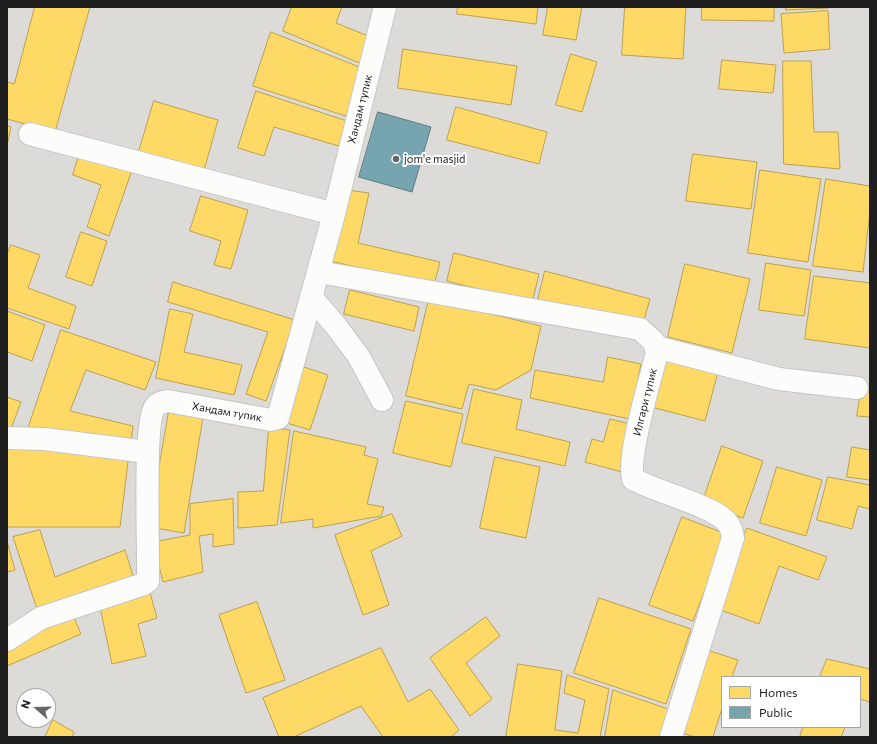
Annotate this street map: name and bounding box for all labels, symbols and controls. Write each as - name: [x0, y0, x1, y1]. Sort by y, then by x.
- street label: Хандам тупик: [345, 73, 375, 145]
- place label: jom'e masjid: [404, 152, 465, 166]
- marker: jom'e masjid: [391, 154, 401, 164]
- street label: Илгари тупик: [630, 367, 660, 437]
- street label: Хандам тупик: [191, 399, 263, 425]
- legend: [721, 676, 861, 728]
- text: Homes: [759, 685, 797, 699]
- north arrow: [16, 688, 56, 728]
- text: N: [18, 698, 33, 710]
- text: Public: [759, 705, 792, 719]

